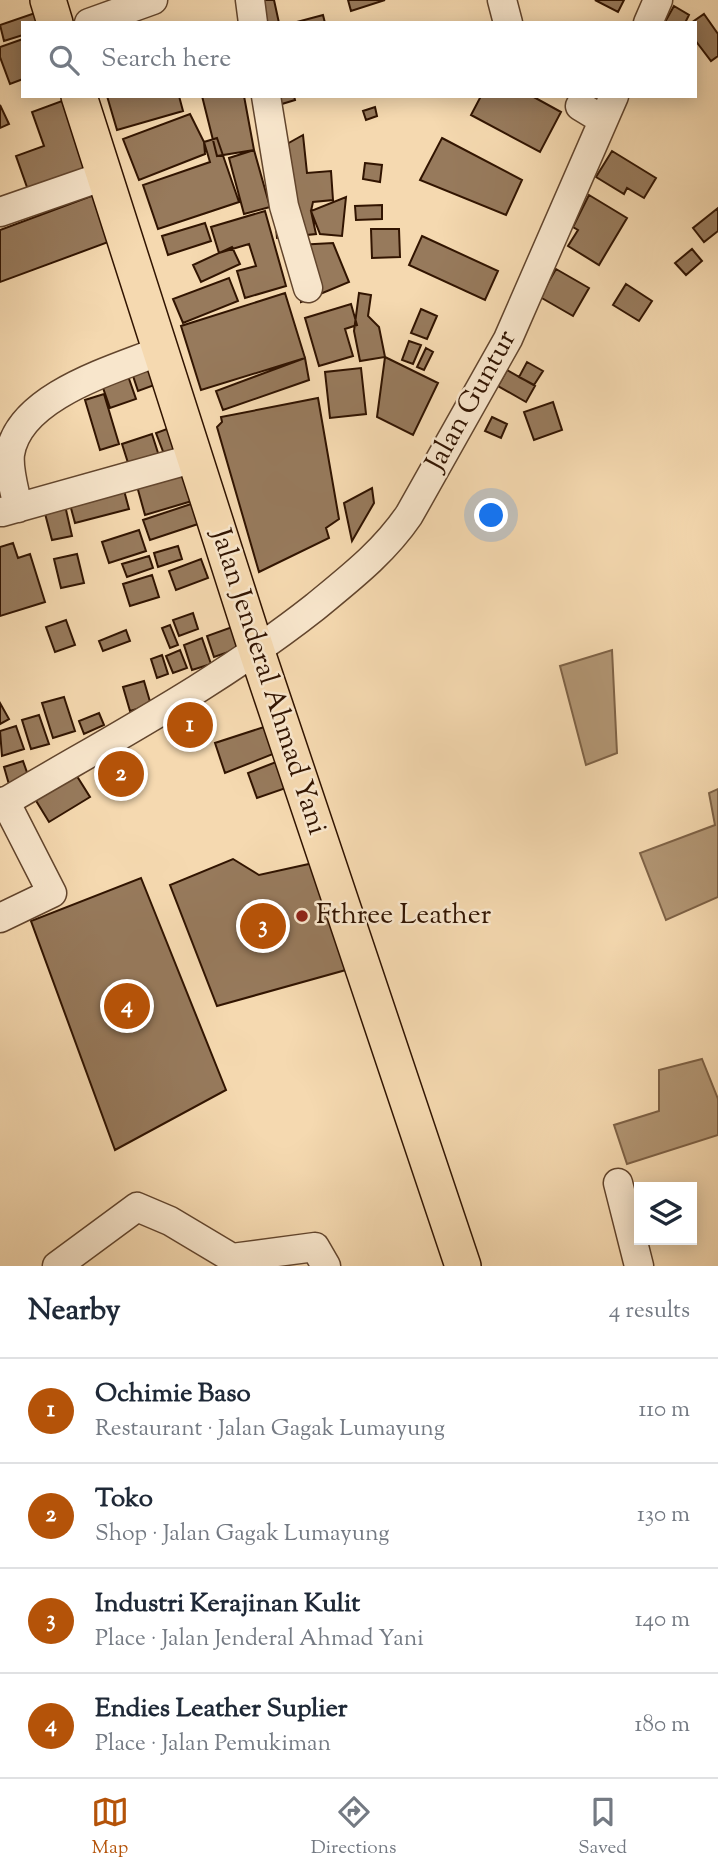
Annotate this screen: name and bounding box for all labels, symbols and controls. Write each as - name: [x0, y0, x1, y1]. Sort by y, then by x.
- search box: [21, 21, 697, 98]
- icon: search: [45, 41, 83, 79]
- text: Search here: [101, 41, 231, 78]
- street label: Jalan Guntur: [416, 323, 527, 481]
- your location: [474, 498, 508, 532]
- street label: Jalan Jenderal Ahmad Yani: [199, 522, 336, 840]
- pin: 1: [167, 699, 213, 751]
- pin: 2: [98, 748, 144, 800]
- place label: Fthree Leather: [316, 896, 492, 936]
- pin: 3: [240, 900, 286, 952]
- marker: Fthree Leather: [294, 908, 310, 924]
- pin: 4: [104, 980, 150, 1032]
- map controls: [634, 1182, 697, 1245]
- button: layers: [634, 1182, 697, 1245]
- text: Nearby: [28, 1290, 120, 1333]
- text: 4 results: [609, 1295, 690, 1328]
- text: Ochimie Baso: [95, 1376, 251, 1413]
- text: 1: [47, 1394, 55, 1427]
- text: 110 m: [639, 1394, 690, 1427]
- text: Restaurant · Jalan Gagak Lumayung: [95, 1413, 445, 1446]
- text: Toko: [95, 1481, 153, 1518]
- text: 2: [46, 1499, 56, 1532]
- text: 130 m: [637, 1499, 690, 1532]
- text: Shop · Jalan Gagak Lumayung: [95, 1518, 390, 1551]
- text: Industri Kerajinan Kulit: [95, 1586, 360, 1623]
- text: 3: [46, 1604, 56, 1637]
- text: 140 m: [635, 1604, 690, 1637]
- text: Place · Jalan Jenderal Ahmad Yani: [95, 1623, 424, 1656]
- text: Endies Leather Suplier: [95, 1691, 348, 1728]
- text: 4: [45, 1709, 57, 1742]
- text: 180 m: [635, 1709, 690, 1742]
- text: Place · Jalan Pemukiman: [95, 1728, 331, 1761]
- tab: Map: [91, 1793, 129, 1862]
- tab: Directions: [311, 1793, 396, 1862]
- tab: Saved: [578, 1793, 627, 1862]

